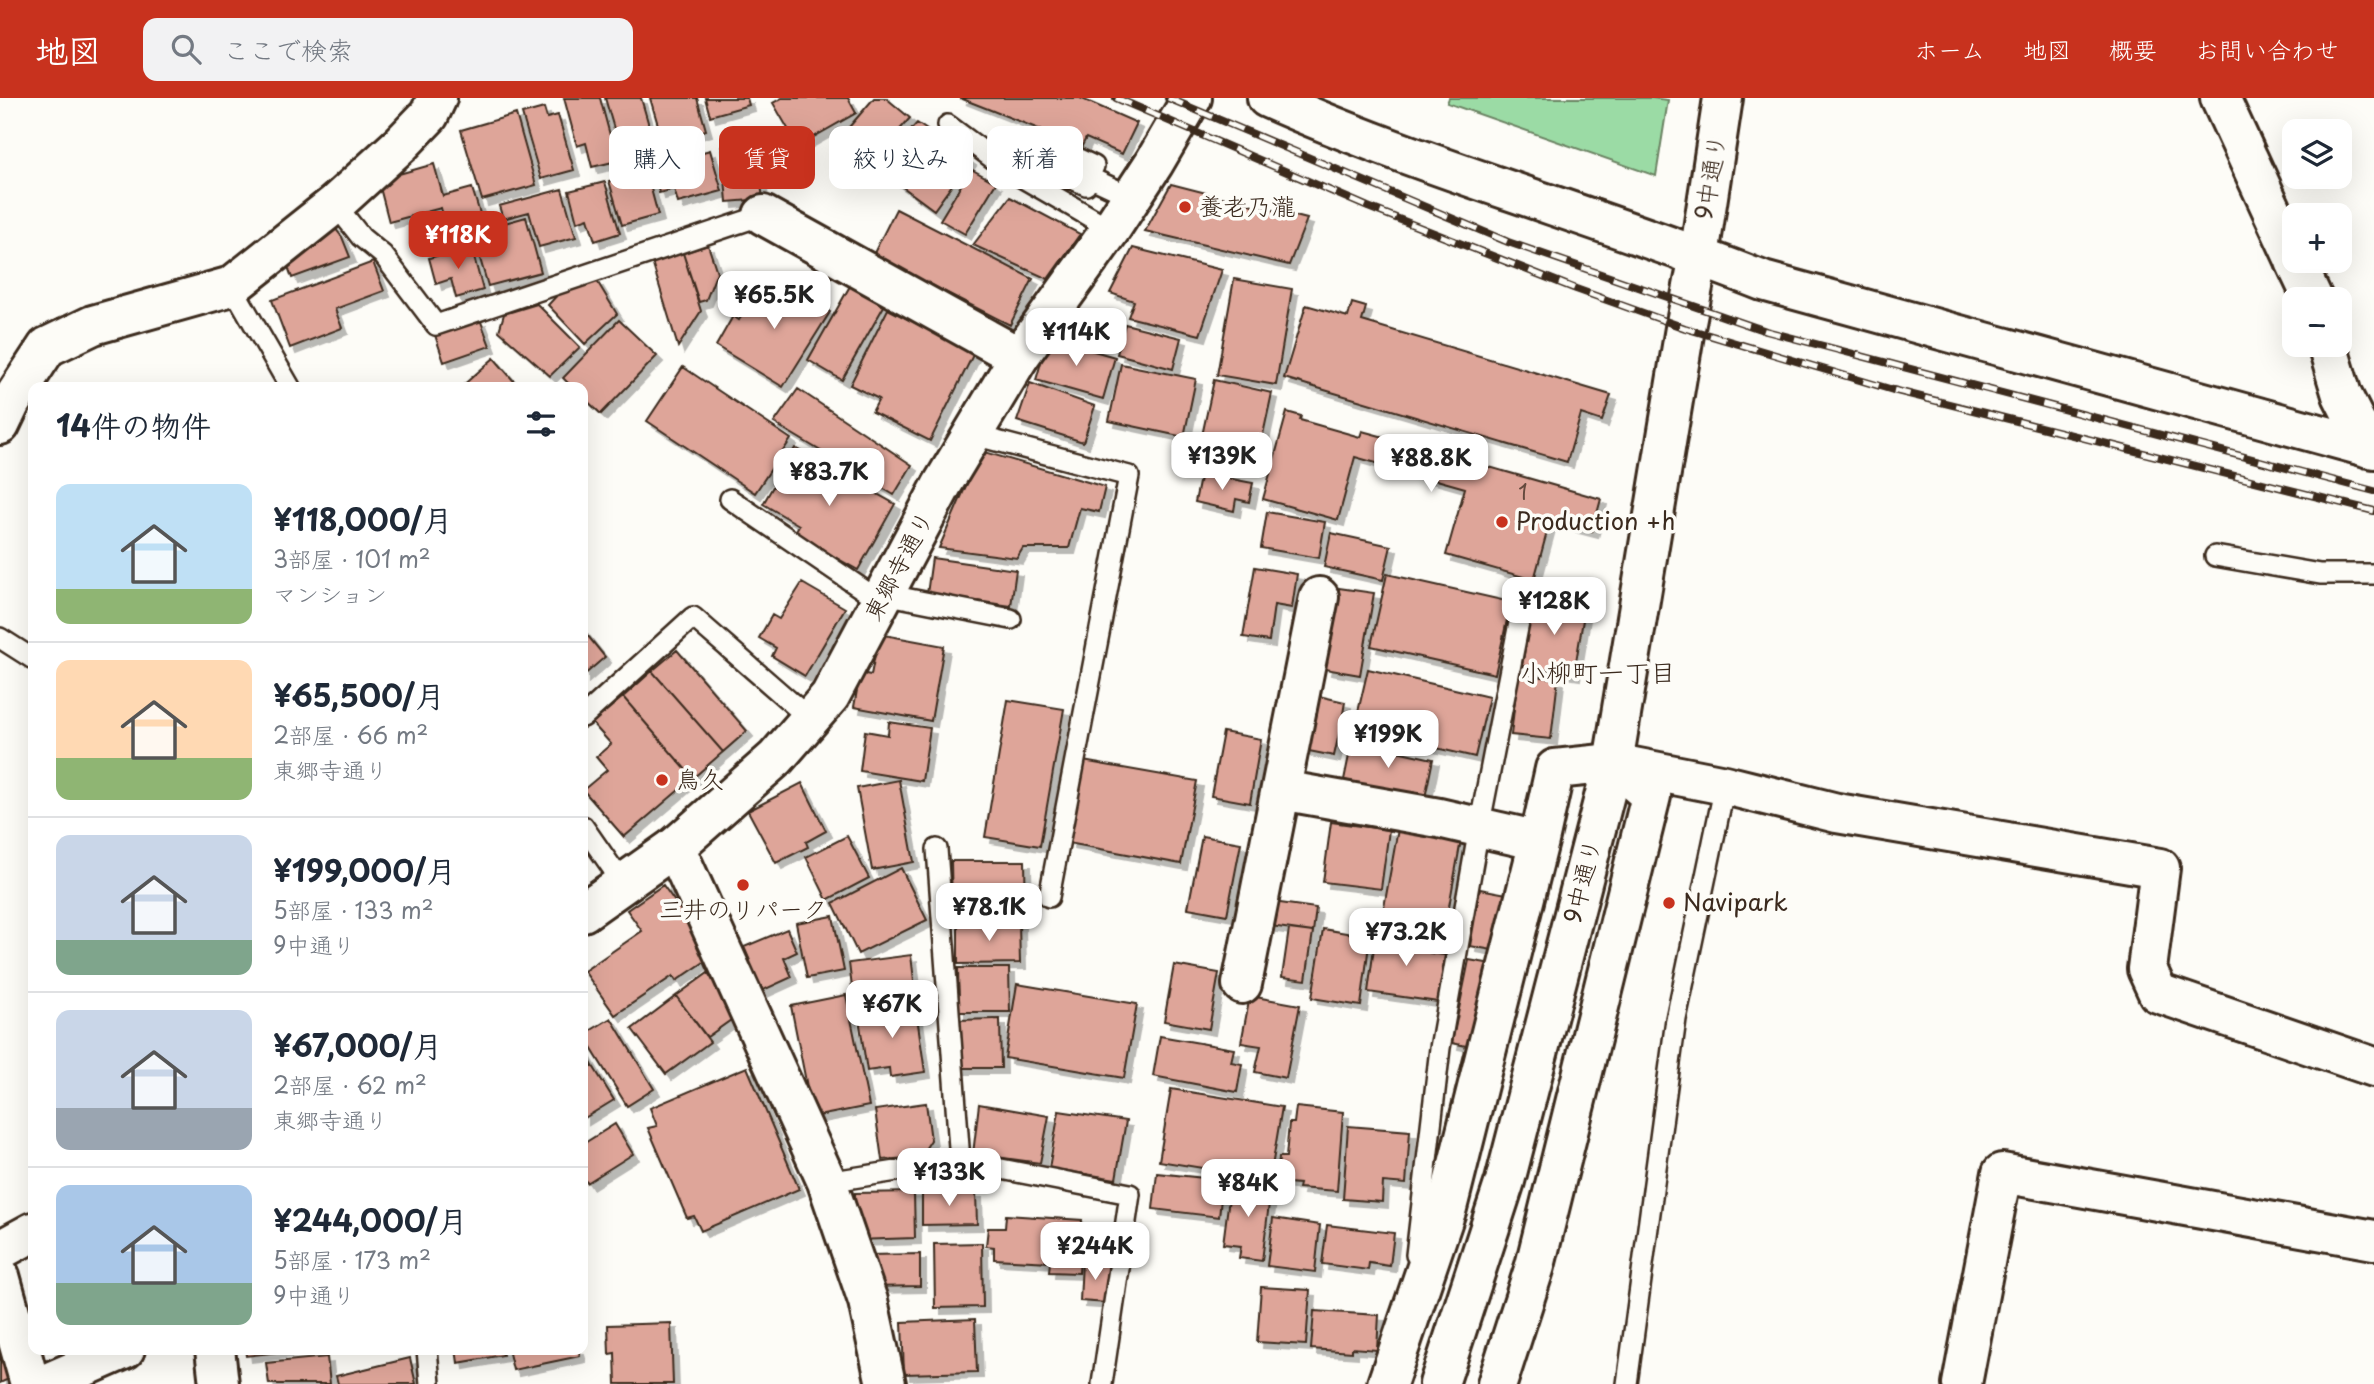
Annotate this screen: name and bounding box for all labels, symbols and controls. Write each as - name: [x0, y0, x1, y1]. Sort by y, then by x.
- search box: [143, 18, 633, 81]
- text: 地図: [35, 24, 101, 74]
- icon: search: [167, 30, 205, 68]
- text: ここで検索: [223, 30, 353, 69]
- text: ホーム: [1914, 31, 1985, 67]
- text: 地図: [2023, 31, 2071, 67]
- text: 概要: [2109, 31, 2157, 67]
- text: お問い合わせ: [2195, 31, 2339, 67]
- map controls: [2282, 119, 2352, 357]
- button: layers: [2282, 119, 2352, 189]
- chip: 購入: [609, 126, 705, 189]
- chip: 賃貸: [719, 126, 815, 189]
- chip: 絞り込み: [829, 126, 973, 189]
- chip: 新着: [987, 126, 1083, 189]
- street label: 9中通り: [1685, 131, 1734, 222]
- place label: 養老乃瀧: [1199, 187, 1295, 223]
- marker: 養老乃瀧: [1177, 199, 1193, 215]
- button: +: [2282, 203, 2352, 273]
- pin: ¥118K: [409, 212, 507, 271]
- text: ¥118K: [425, 216, 491, 251]
- pin: ¥65.5K: [717, 272, 831, 331]
- text: ¥65.5K: [734, 276, 814, 311]
- button: −: [2282, 287, 2352, 357]
- pin: ¥114K: [1027, 308, 1125, 368]
- text: ¥114K: [1042, 313, 1110, 348]
- text: 14件の物件: [56, 402, 211, 447]
- icon: filters: [522, 405, 560, 443]
- pin: ¥139K: [1173, 432, 1271, 492]
- pin: ¥88.8K: [1374, 434, 1488, 494]
- text: ¥139K: [1187, 437, 1257, 472]
- text: ¥88.8K: [1390, 439, 1472, 474]
- pin: ¥83.7K: [772, 448, 886, 508]
- text: ¥83.7K: [789, 453, 869, 488]
- house number: 1: [1518, 475, 1528, 507]
- text: ¥118,000/月: [273, 496, 452, 541]
- place label: Production +h: [1516, 502, 1675, 538]
- street label: 東郷寺通り: [853, 504, 941, 626]
- icon: home: [112, 512, 196, 596]
- marker: Production +h: [1494, 514, 1510, 530]
- text: 3部屋 · 101 m²: [273, 541, 431, 576]
- text: マンション: [273, 576, 387, 611]
- pin: ¥128K: [1505, 578, 1603, 637]
- text: ¥128K: [1518, 582, 1590, 617]
- district label: 小柳町一丁目: [1520, 652, 1676, 691]
- text: ¥65,500/月: [273, 672, 445, 717]
- icon: home: [112, 688, 196, 772]
- pin: ¥199K: [1339, 710, 1437, 770]
- text: ¥199K: [1354, 715, 1422, 750]
- text: 2部屋 · 66 m²: [273, 717, 428, 752]
- text: 東郷寺通り: [273, 752, 388, 787]
- place label: 鳥久: [676, 760, 724, 796]
- marker: 鳥久: [654, 772, 670, 788]
- street label: 9中通り: [1553, 834, 1609, 927]
- text: ¥199,000/月: [273, 847, 456, 892]
- icon: home: [112, 863, 196, 947]
- marker: 三井のリパーク: [735, 877, 751, 893]
- place label: Navipark: [1683, 883, 1788, 919]
- pin: ¥78.1K: [932, 884, 1046, 943]
- text: ¥78.1K: [952, 888, 1026, 923]
- place label: 三井のリパーク: [659, 890, 827, 926]
- text: 5部屋 · 133 m²: [273, 892, 434, 927]
- marker: Navipark: [1661, 895, 1677, 911]
- pin: ¥73.2K: [1349, 908, 1463, 968]
- text: ¥73.2K: [1365, 913, 1447, 948]
- text: 9中通り: [273, 927, 355, 962]
- pin: ¥67K: [851, 981, 933, 1040]
- text: ¥67K: [862, 985, 922, 1020]
- text: ¥67,000/月: [273, 1022, 442, 1067]
- icon: home: [112, 1038, 196, 1122]
- text: 2部屋 · 62 m²: [273, 1067, 427, 1102]
- text: 東郷寺通り: [273, 1102, 388, 1137]
- pin: ¥133K: [900, 1148, 998, 1208]
- text: ¥133K: [913, 1153, 985, 1188]
- pin: ¥84K: [1207, 1160, 1289, 1219]
- text: ¥84K: [1217, 1164, 1279, 1199]
- text: ¥244,000/月: [273, 1197, 468, 1242]
- icon: home: [112, 1213, 196, 1297]
- pin: ¥244K: [1046, 1222, 1144, 1282]
- text: ¥244K: [1056, 1227, 1134, 1262]
- text: 5部屋 · 173 m²: [273, 1242, 431, 1277]
- text: 9中通り: [273, 1277, 355, 1312]

